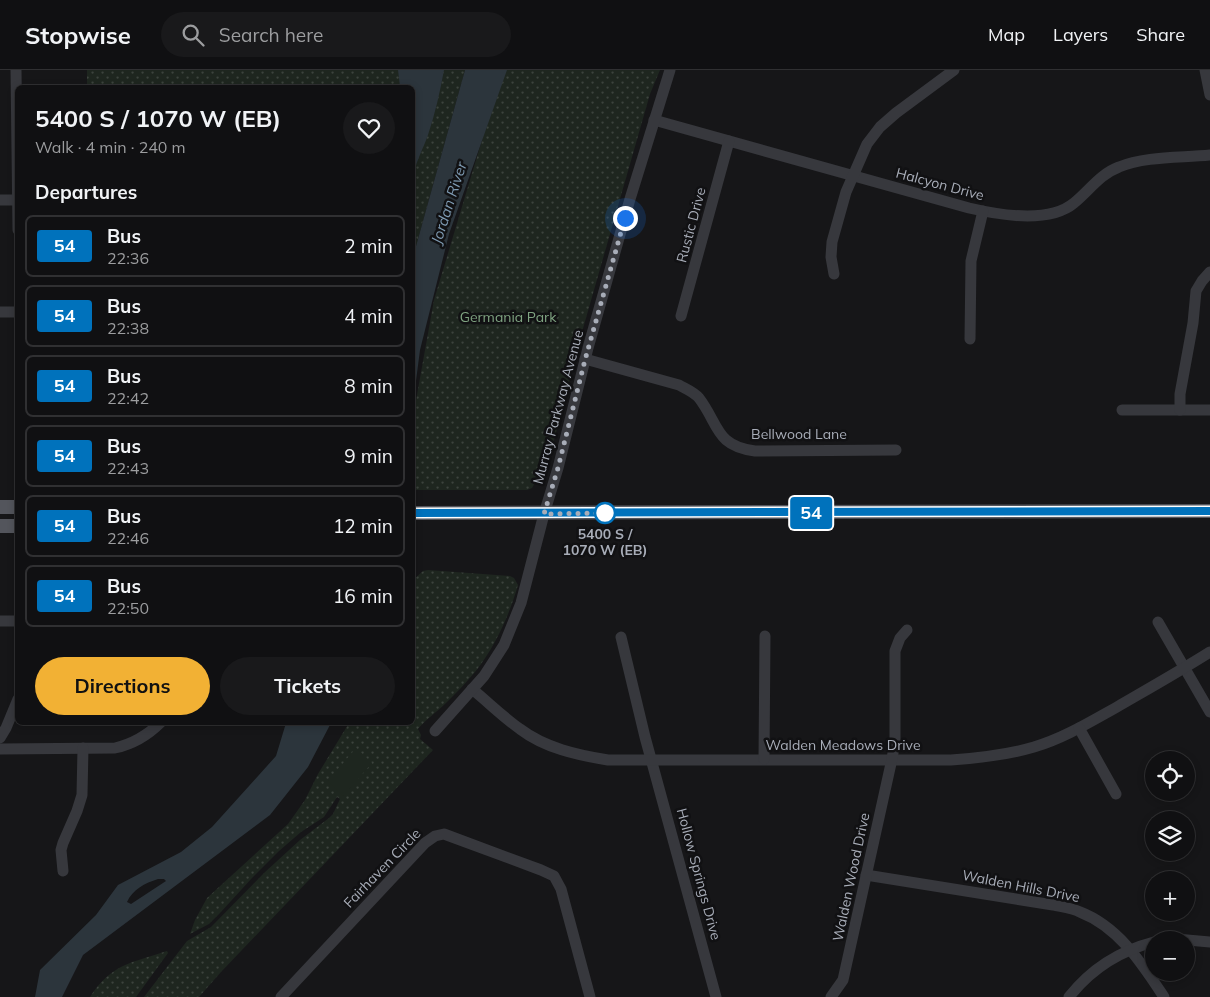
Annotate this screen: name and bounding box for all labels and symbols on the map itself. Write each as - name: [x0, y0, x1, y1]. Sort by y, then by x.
- water label: Jordan River: [426, 159, 471, 248]
- street label: Halcyon Drive: [894, 164, 986, 204]
- street label: Rustic Drive: [672, 185, 710, 265]
- your location: [613, 206, 638, 231]
- park label: Germania Park: [460, 308, 557, 326]
- street label: Murray Parkway Avenue: [529, 328, 587, 486]
- street label: Bellwood Lane: [751, 425, 847, 443]
- line badge: 54: [788, 497, 834, 529]
- marker: 5400 S / 1070 W (EB): [594, 502, 616, 524]
- place label: 5400 S / 1070 W (EB): [563, 525, 647, 559]
- street label: Walden Meadows Drive: [765, 736, 921, 754]
- street label: Hollow Springs Drive: [673, 806, 725, 942]
- street label: Walden Wood Drive: [829, 811, 873, 943]
- street label: Fairhaven Circle: [340, 825, 424, 911]
- street label: Walden Hills Drive: [961, 866, 1081, 906]

